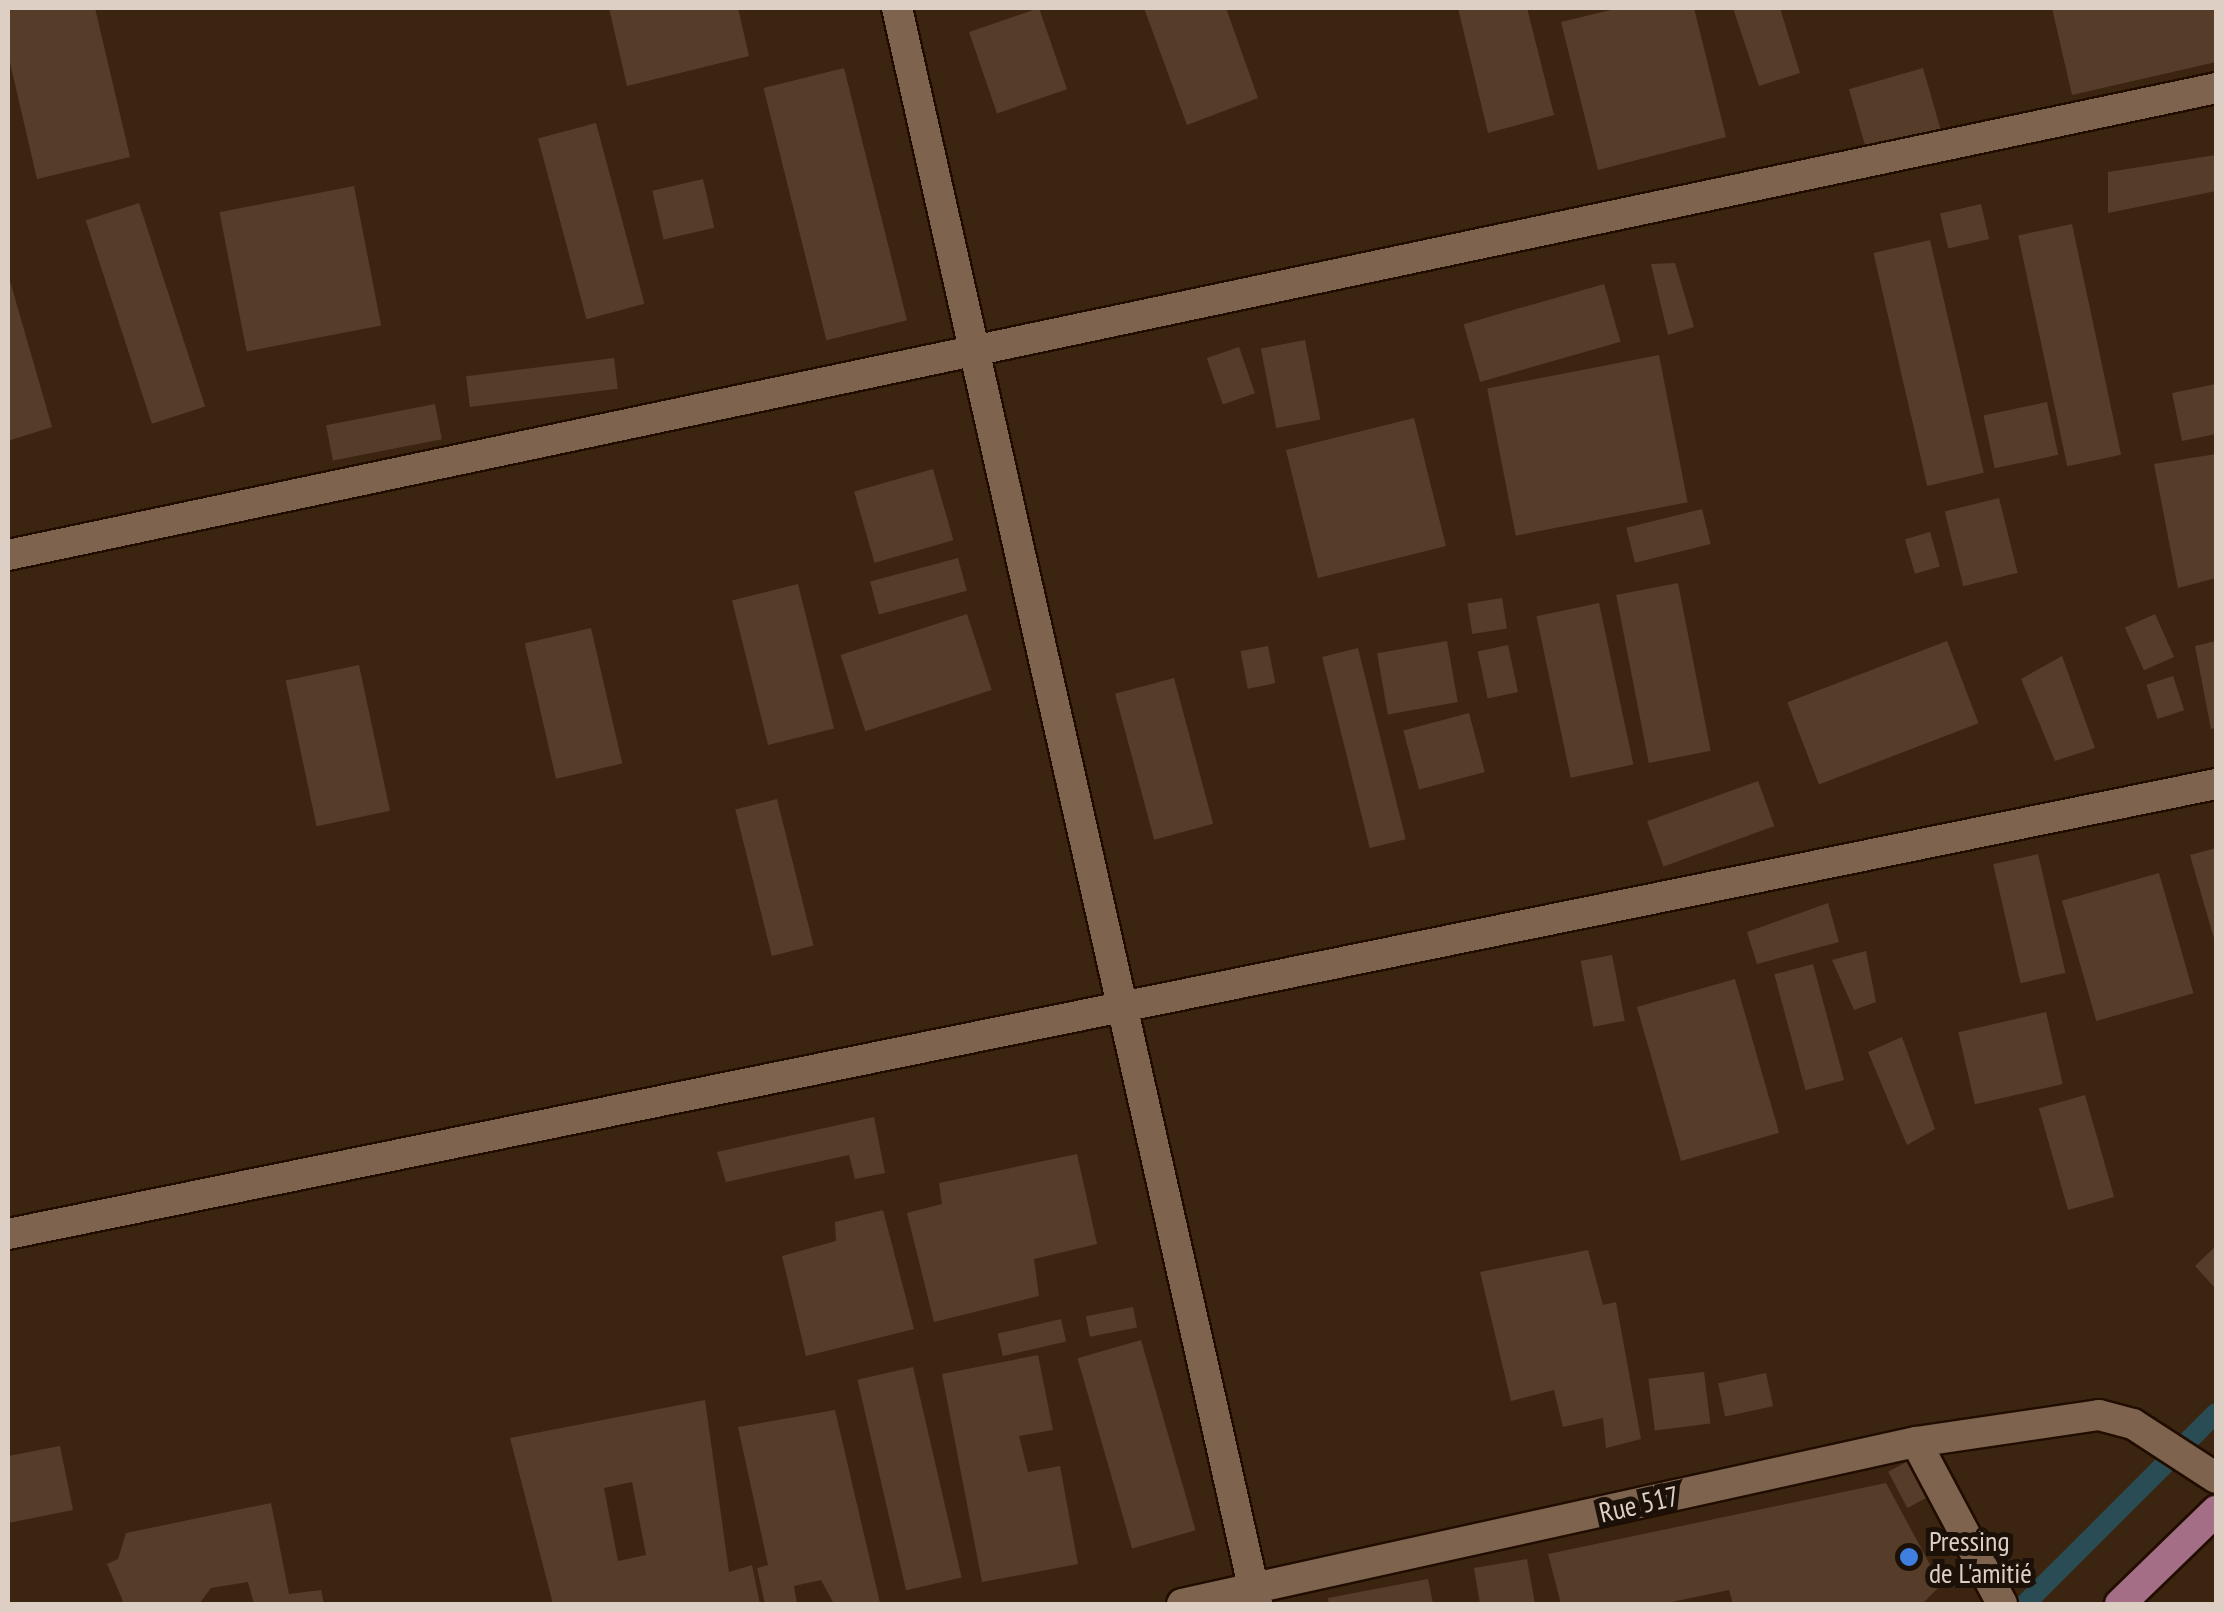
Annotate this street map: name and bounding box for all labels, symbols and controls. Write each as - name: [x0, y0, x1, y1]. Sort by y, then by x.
- street label: Rue 517: [1596, 1479, 1682, 1529]
- place label: Pressing de L'amitié: [1929, 1524, 2032, 1590]
- marker: Pressing de L'amitié: [1898, 1546, 1920, 1568]

